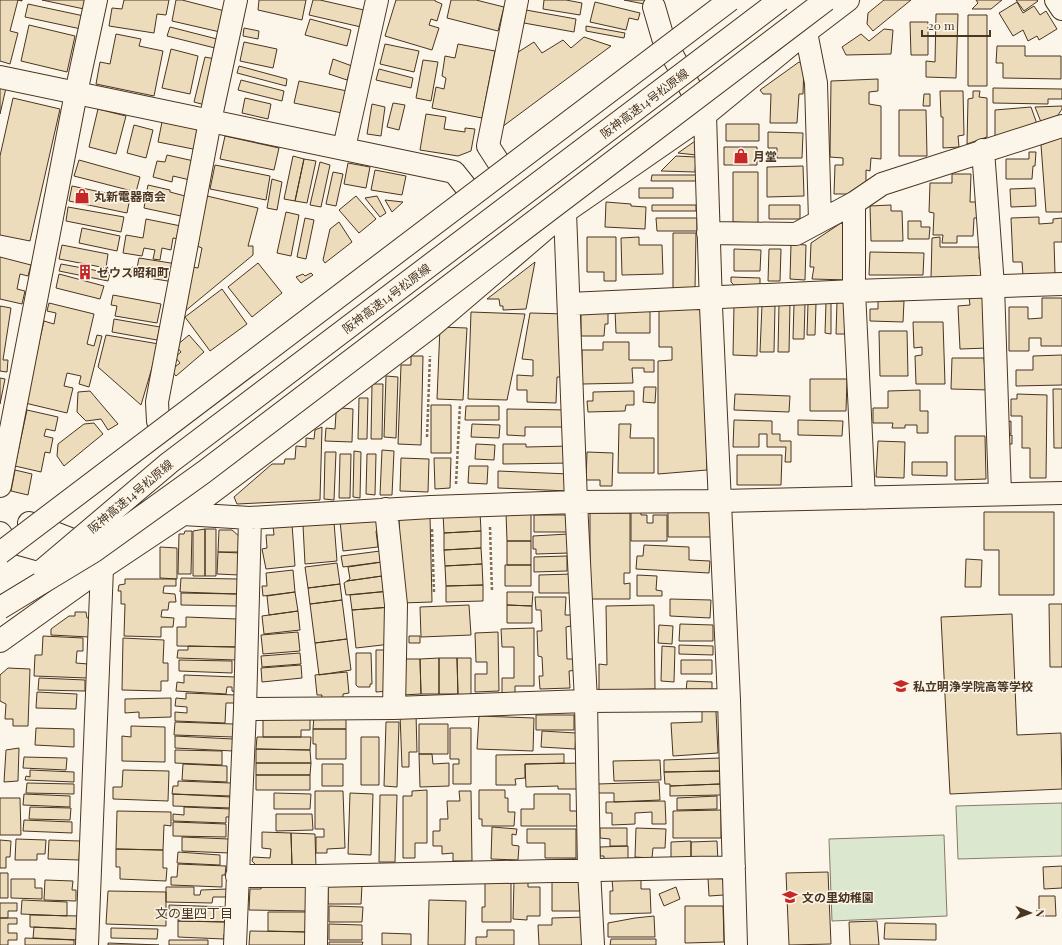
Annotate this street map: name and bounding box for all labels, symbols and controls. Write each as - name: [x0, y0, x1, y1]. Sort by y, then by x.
- scale bar: [922, 12, 990, 38]
- text: 20 m: [928, 17, 955, 33]
- street label: 阪神高速14号松原線: [597, 65, 691, 141]
- shop icon: 月堂: [732, 147, 750, 165]
- place label: 月堂: [753, 148, 777, 164]
- shop icon: 丸新電器商会: [73, 187, 91, 205]
- place label: 丸新電器商会: [94, 188, 166, 204]
- street label: 阪神高速14号松原線: [339, 260, 433, 336]
- building icon: ゼウス昭和町: [76, 263, 94, 281]
- place label: ゼウス昭和町: [97, 264, 169, 280]
- street label: 阪神高速14号松原線: [84, 456, 176, 536]
- school or university icon: 私立明浄学院高等学校: [892, 677, 910, 695]
- place label: 私立明浄学院高等学校: [913, 678, 1033, 694]
- school or university icon: 文の里幼稚園: [781, 888, 799, 906]
- place label: 文の里幼稚園: [802, 889, 874, 905]
- north arrow: [1010, 893, 1050, 933]
- district label: 文の里四丁目: [155, 904, 233, 921]
- text: N: [1033, 909, 1048, 917]

